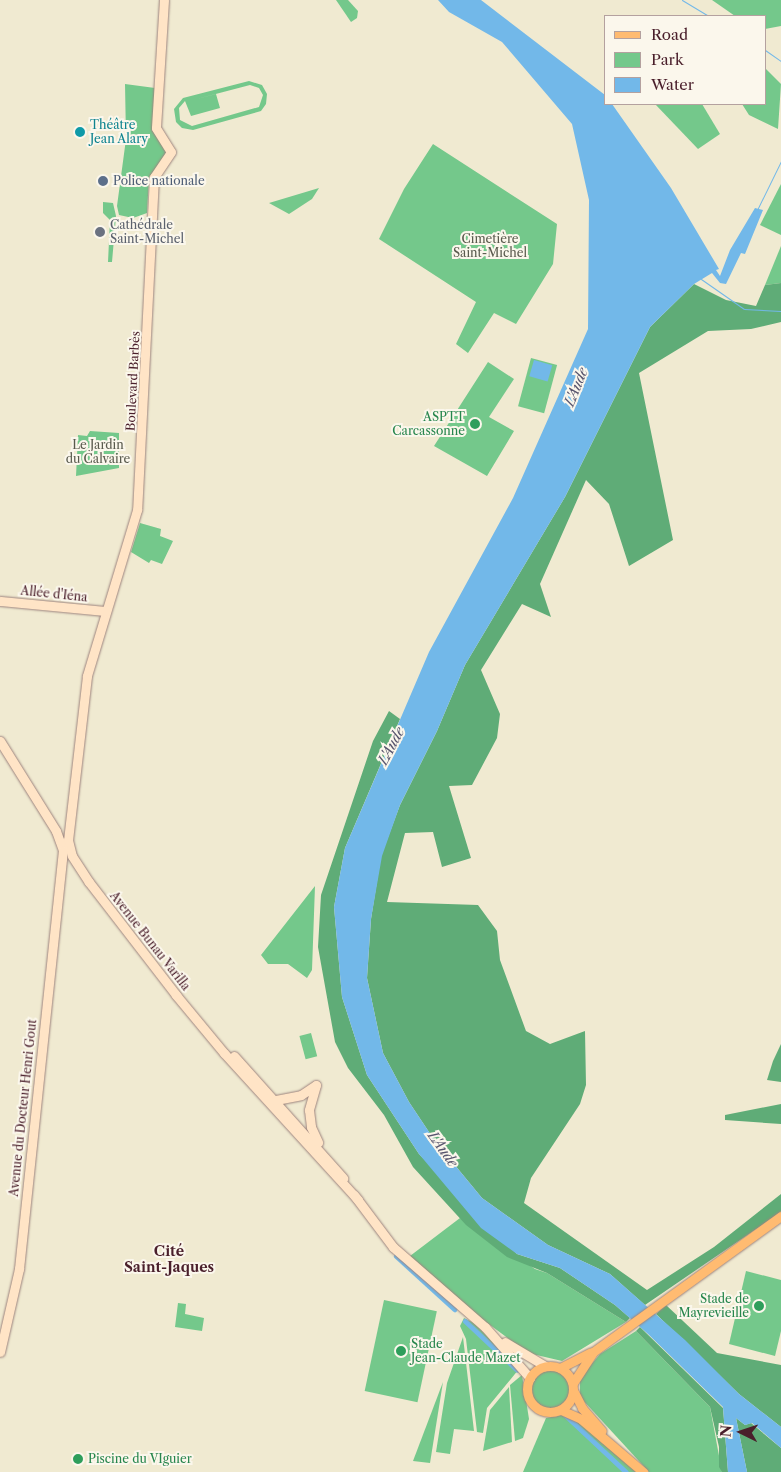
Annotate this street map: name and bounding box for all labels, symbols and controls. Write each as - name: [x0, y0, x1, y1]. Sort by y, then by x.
- legend: [604, 15, 766, 105]
- text: Road: [651, 25, 688, 44]
- text: Park: [651, 50, 684, 69]
- text: Water: [651, 75, 694, 94]
- place label: Théâtre Jean Alary: [90, 118, 148, 146]
- marker: Théâtre Jean Alary: [74, 126, 86, 138]
- place label: Police nationale: [113, 174, 205, 188]
- marker: Police nationale: [97, 175, 109, 187]
- place label: Cathédrale Saint-Michel: [110, 218, 184, 246]
- marker: Cathédrale Saint-Michel: [94, 226, 106, 238]
- park label: Cimetière Saint-Michel: [453, 232, 527, 260]
- street label: Boulevard Barbès: [123, 331, 143, 431]
- water label: L'Aude: [561, 365, 591, 409]
- place label: ASPTT Carcassonne: [392, 410, 465, 438]
- marker: ASPTT Carcassonne: [469, 418, 481, 430]
- park label: Le Jardin du Calvaire: [66, 438, 130, 466]
- street label: Allée d'Iéna: [20, 583, 88, 605]
- water label: L'Aude: [374, 724, 408, 768]
- street label: Avenue Bunau Varilla: [107, 888, 193, 994]
- street label: Avenue du Docteur Henri Gout: [7, 1018, 39, 1198]
- water label: L'Aude: [424, 1128, 462, 1170]
- district label: Cité Saint-Jaques: [124, 1243, 214, 1276]
- place label: Stade de Mayrevieille: [679, 1292, 749, 1320]
- marker: Stade de Mayrevieille: [753, 1300, 765, 1312]
- place label: Stade Jean-Claude Mazet: [411, 1337, 520, 1365]
- marker: Stade Jean-Claude Mazet: [395, 1345, 407, 1357]
- north arrow: [716, 1407, 766, 1457]
- text: N: [717, 1424, 735, 1438]
- place label: Piscine du VIguier: [88, 1452, 192, 1466]
- marker: Piscine du VIguier: [72, 1453, 84, 1465]

